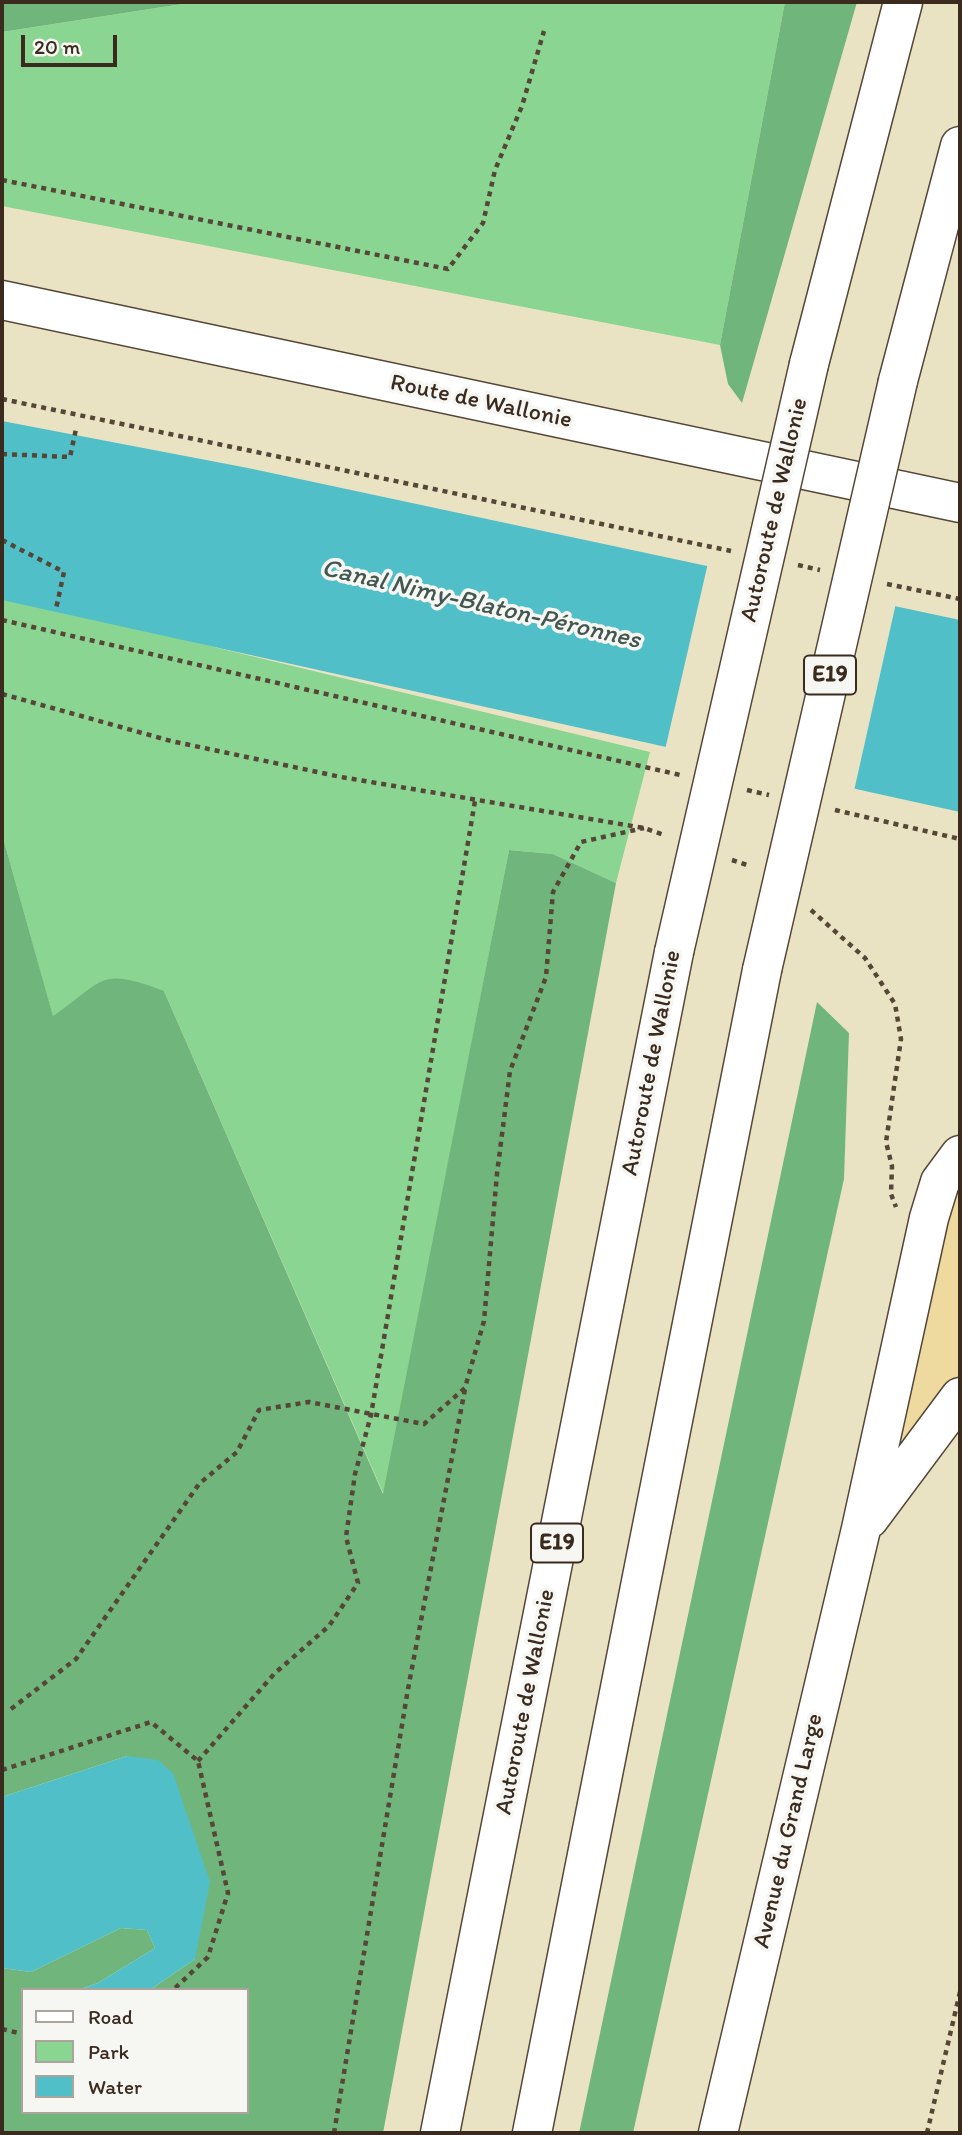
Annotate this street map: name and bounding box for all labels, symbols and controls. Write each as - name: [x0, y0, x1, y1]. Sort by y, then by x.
- scale bar: [24, 21, 121, 65]
- text: 20 m: [34, 34, 80, 59]
- street label: Route de Wallonie: [388, 369, 574, 435]
- street label: Autoroute de Wallonie: [735, 395, 815, 625]
- water label: Canal Nimy-Blaton-Péronnes: [319, 553, 643, 657]
- road number: E19: [804, 656, 856, 694]
- street label: Autoroute de Wallonie: [616, 948, 688, 1178]
- road number: E19: [531, 1524, 583, 1562]
- street label: Autoroute de Wallonie: [490, 1587, 562, 1817]
- street label: Avenue du Grand Large: [748, 1711, 830, 1951]
- legend: [21, 1988, 248, 2114]
- text: Road: [88, 2004, 133, 2029]
- text: Park: [88, 2039, 129, 2064]
- text: Water: [88, 2074, 142, 2099]

